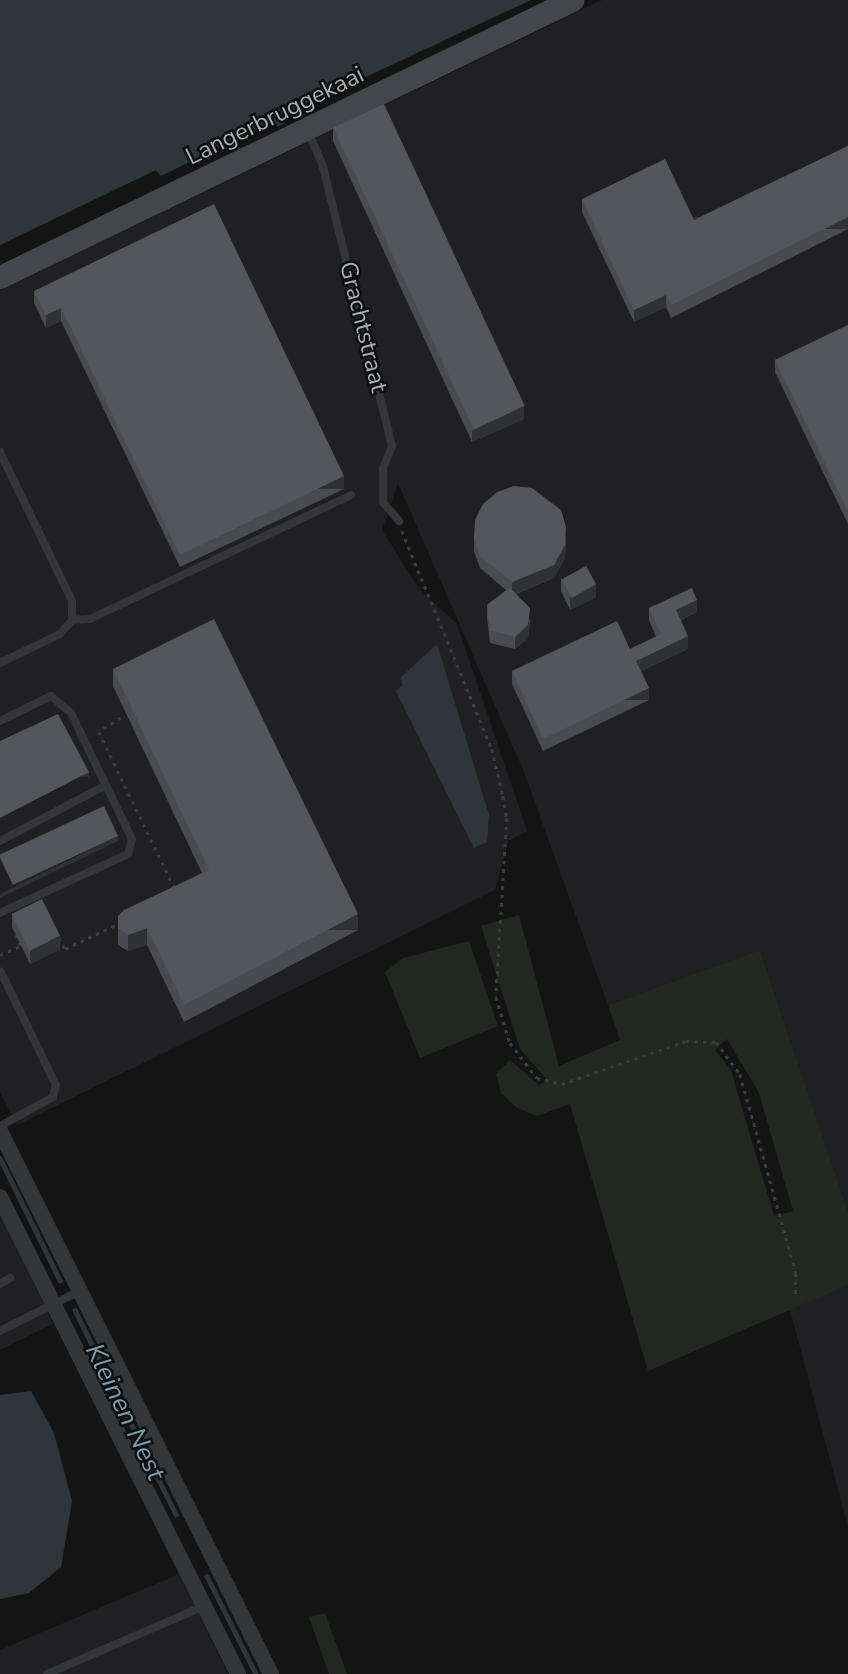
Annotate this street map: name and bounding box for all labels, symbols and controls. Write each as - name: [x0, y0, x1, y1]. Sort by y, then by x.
- street label: Langerbruggekaai: [181, 60, 369, 172]
- street label: Grachtstraat: [333, 259, 393, 395]
- water label: Kleinen Nest: [78, 1339, 172, 1485]

